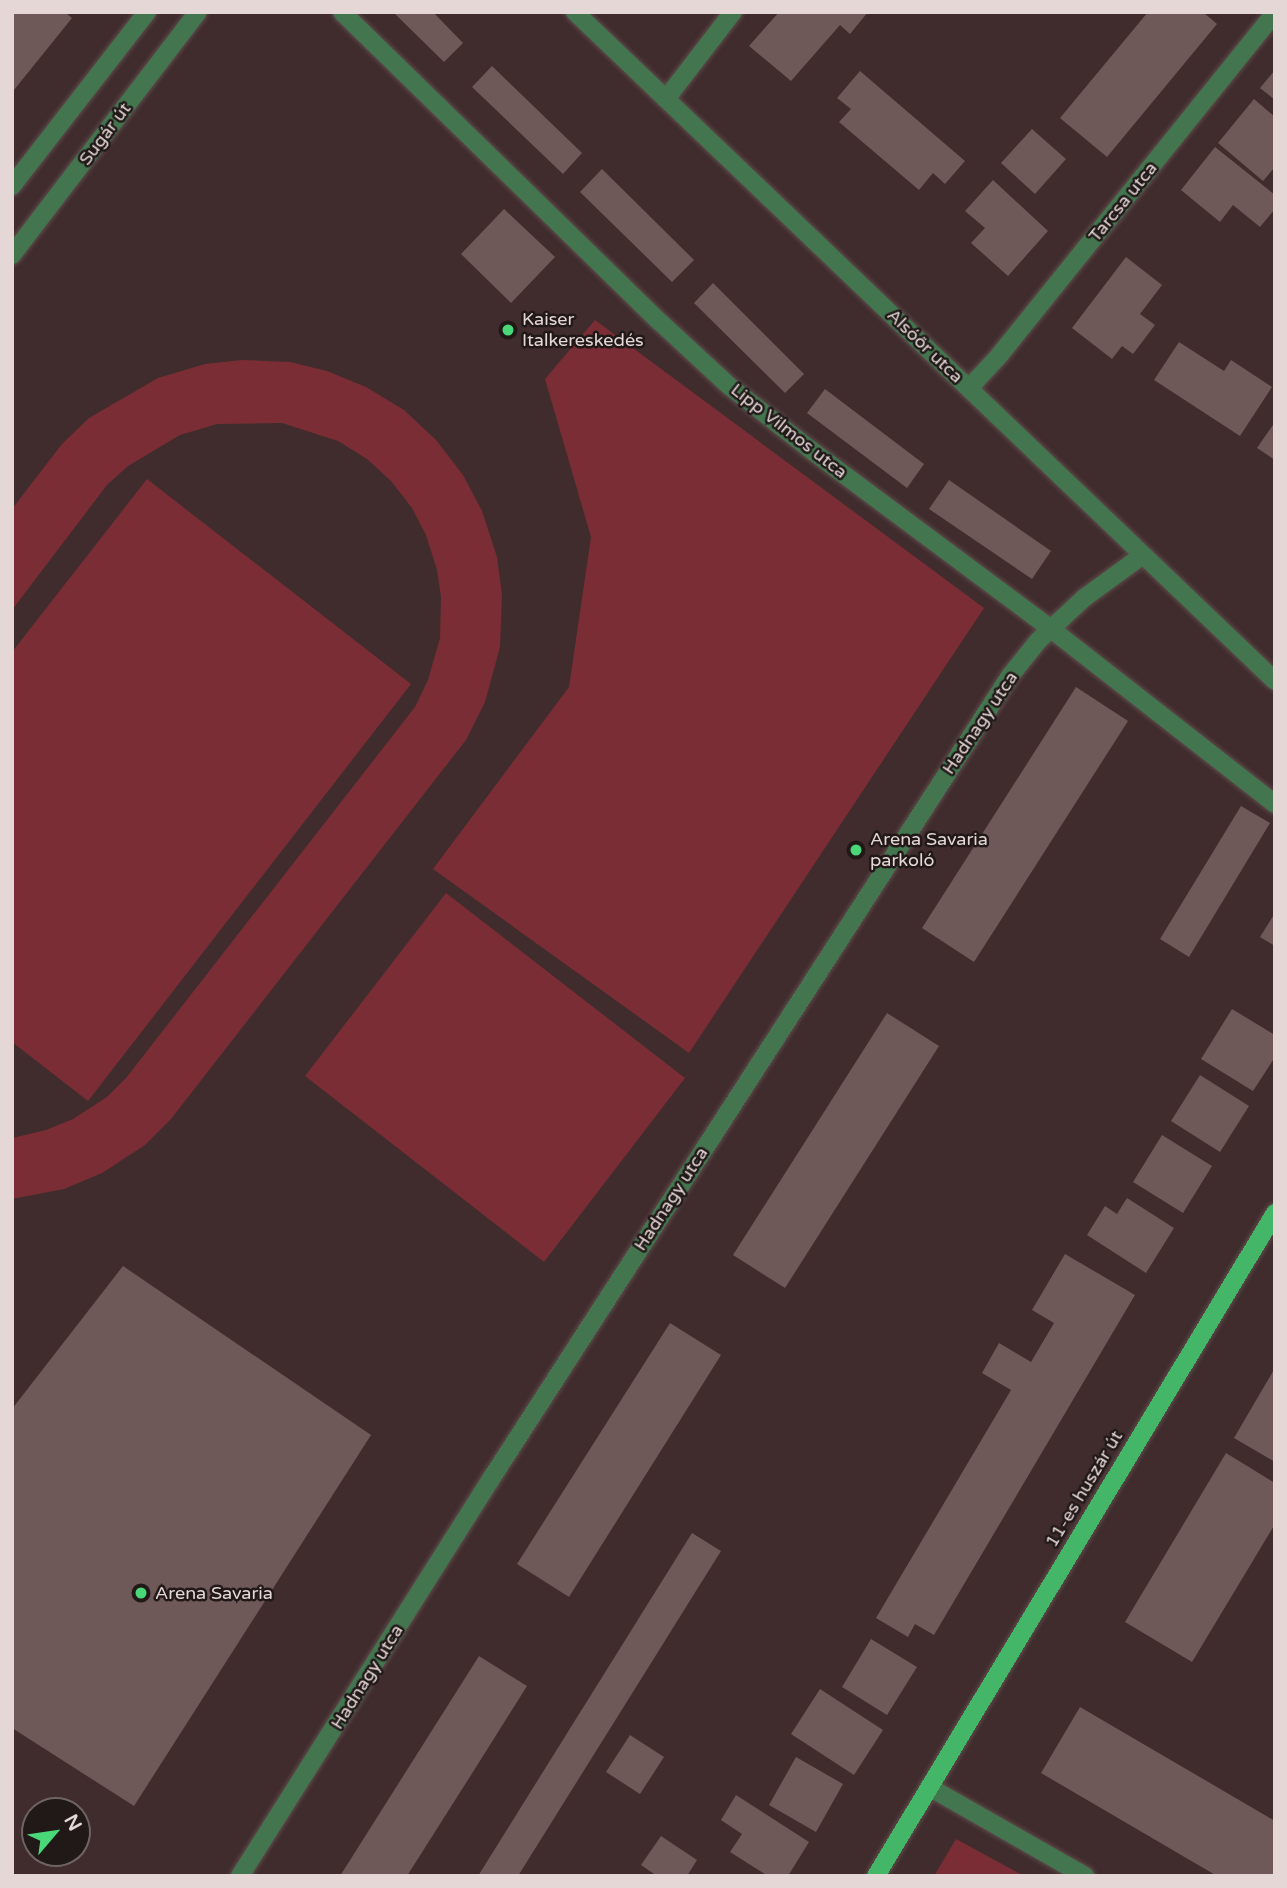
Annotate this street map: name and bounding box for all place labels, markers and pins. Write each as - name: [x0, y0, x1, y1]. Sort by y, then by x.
- place label: Kaiser Italkereskedés: [522, 309, 644, 352]
- marker: Kaiser Italkereskedés: [500, 322, 516, 338]
- place label: Arena Savaria parkoló: [870, 829, 988, 872]
- marker: Arena Savaria parkoló: [848, 842, 864, 858]
- place label: Arena Savaria: [155, 1582, 273, 1604]
- marker: Arena Savaria: [133, 1585, 149, 1601]

